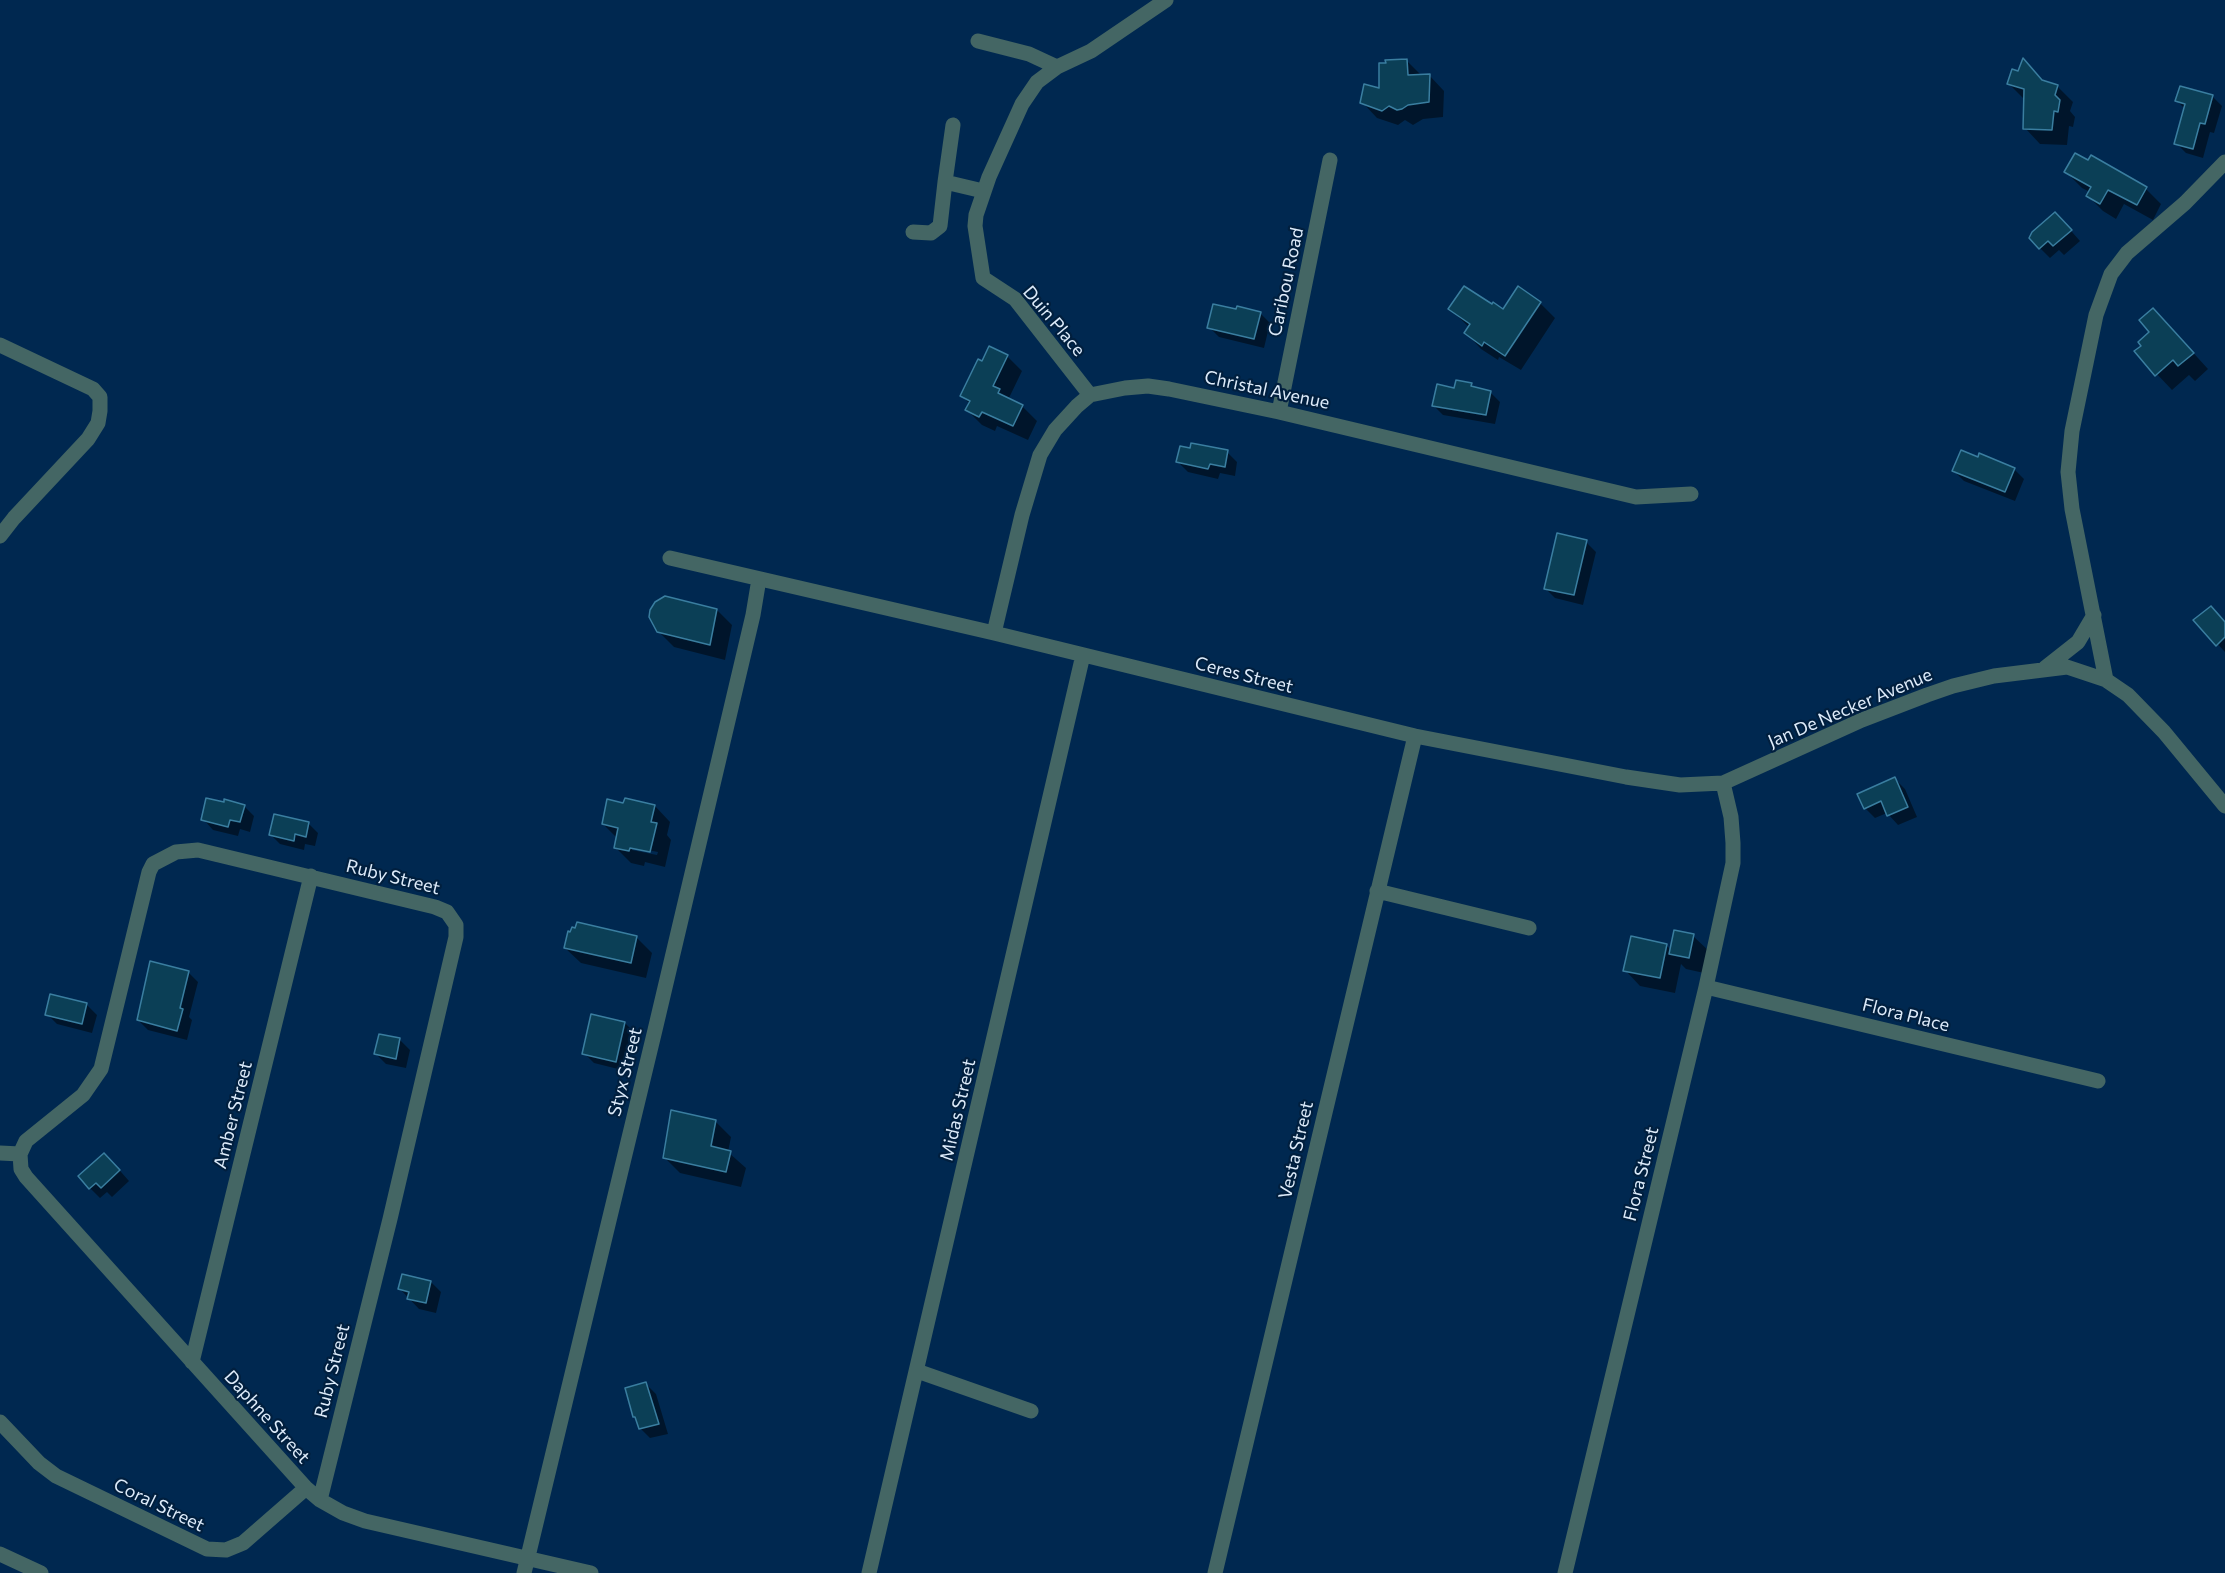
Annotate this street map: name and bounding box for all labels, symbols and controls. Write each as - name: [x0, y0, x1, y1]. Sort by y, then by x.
- street label: Caribou Road: [1264, 226, 1308, 338]
- street label: Duin Place: [1018, 281, 1090, 361]
- street label: Christal Avenue: [1202, 366, 1332, 414]
- street label: Ceres Street: [1193, 652, 1295, 698]
- street label: Jan De Necker Avenue: [1765, 664, 1935, 752]
- street label: Ruby Street: [344, 855, 442, 899]
- street label: Flora Place: [1860, 994, 1952, 1036]
- street label: Styx Street: [604, 1025, 646, 1119]
- street label: Midas Street: [936, 1057, 980, 1163]
- street label: Amber Street: [209, 1059, 257, 1171]
- street label: Vesta Street: [1274, 1099, 1318, 1201]
- street label: Flora Street: [1619, 1125, 1663, 1223]
- street label: Ruby Street: [310, 1322, 354, 1420]
- street label: Daphne Street: [220, 1366, 314, 1468]
- street label: Coral Street: [110, 1474, 208, 1536]

